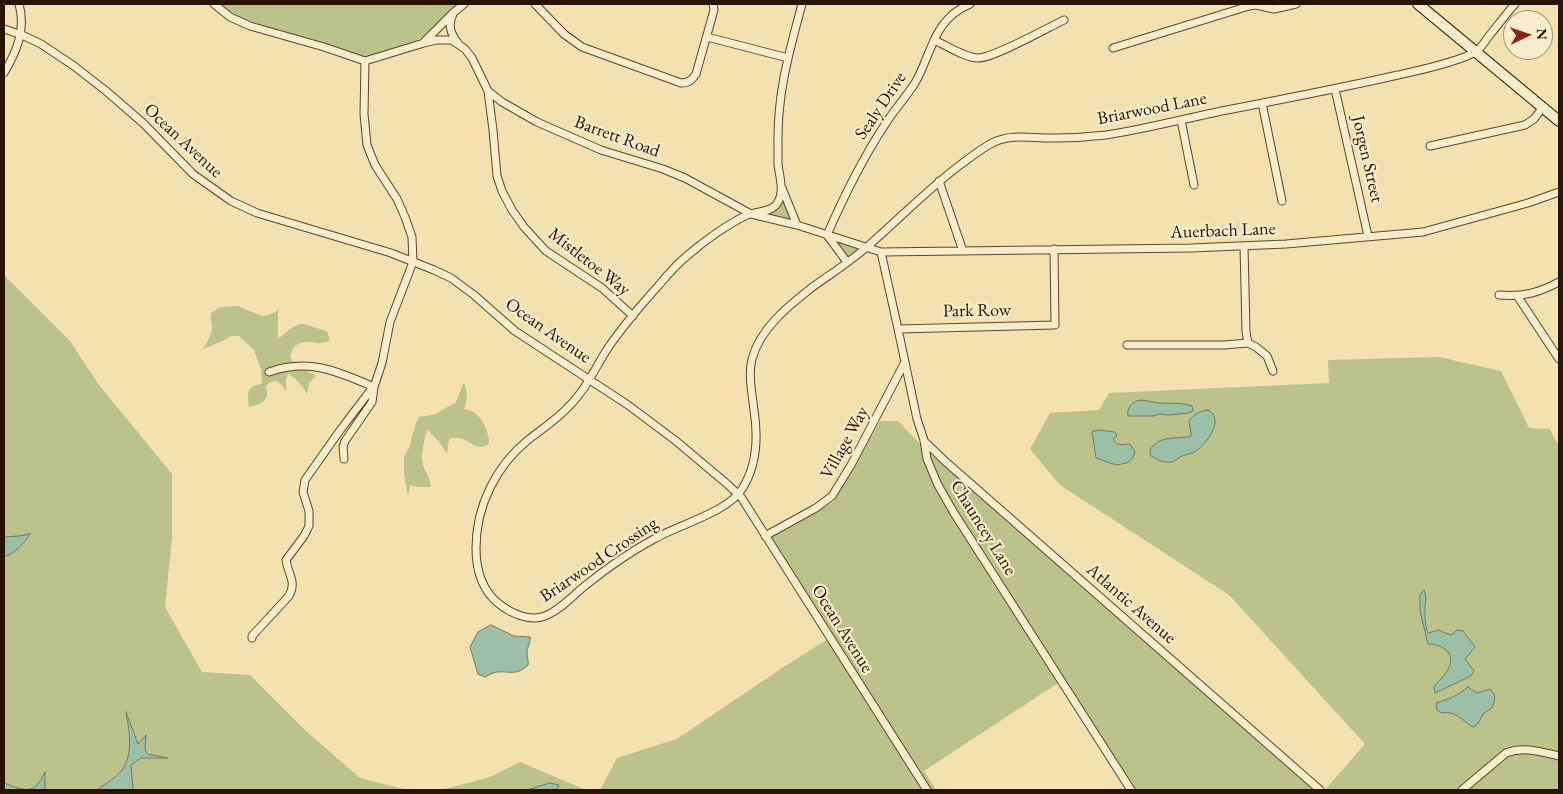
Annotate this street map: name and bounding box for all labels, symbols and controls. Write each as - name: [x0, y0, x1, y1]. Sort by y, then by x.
- north arrow: [1503, 10, 1553, 60]
- text: N: [1533, 28, 1551, 40]
- street label: Sealy Drive: [851, 68, 911, 144]
- street label: Briarwood Lane: [1096, 88, 1208, 130]
- street label: Ocean Avenue: [139, 99, 227, 183]
- street label: Barrett Road: [571, 112, 663, 162]
- street label: Jorgen Street: [1347, 113, 1387, 205]
- street label: Auerbach Lane: [1170, 218, 1276, 244]
- street label: Mistletoe Way: [544, 223, 634, 301]
- street label: Ocean Avenue: [501, 294, 595, 368]
- street label: Park Row: [943, 300, 1011, 322]
- street label: Village Way: [816, 403, 874, 483]
- street label: Chauncey Lane: [945, 477, 1021, 579]
- street label: Briarwood Crossing: [536, 513, 662, 607]
- street label: Atlantic Avenue: [1082, 559, 1180, 649]
- street label: Ocean Avenue: [806, 581, 878, 677]

